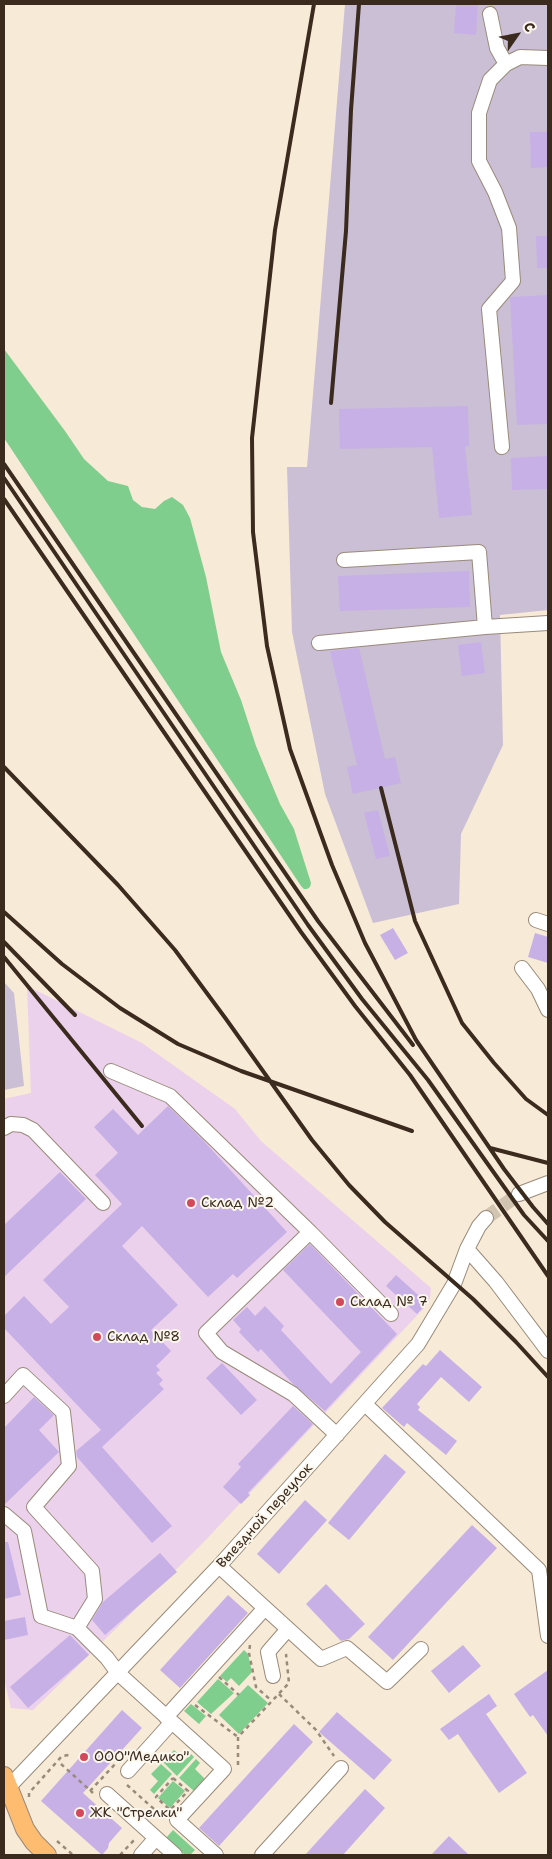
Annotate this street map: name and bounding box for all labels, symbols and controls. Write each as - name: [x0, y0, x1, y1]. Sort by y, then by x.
- north arrow: [492, 10, 542, 60]
- text: С: [520, 18, 539, 35]
- place label: Склад №2: [201, 1195, 274, 1211]
- marker: Склад №2: [185, 1197, 197, 1209]
- place label: Склад № 7: [350, 1294, 428, 1310]
- marker: Склад № 7: [334, 1296, 346, 1308]
- place label: Склад №8: [107, 1329, 180, 1345]
- marker: Склад №8: [91, 1331, 103, 1343]
- street label: Выездной переулок: [213, 1460, 317, 1572]
- place label: ООО"Медико": [94, 1749, 189, 1765]
- marker: ООО"Медико": [78, 1751, 90, 1763]
- place label: ЖК "Стрелки": [90, 1805, 182, 1821]
- marker: ЖК "Стрелки": [74, 1807, 86, 1819]

